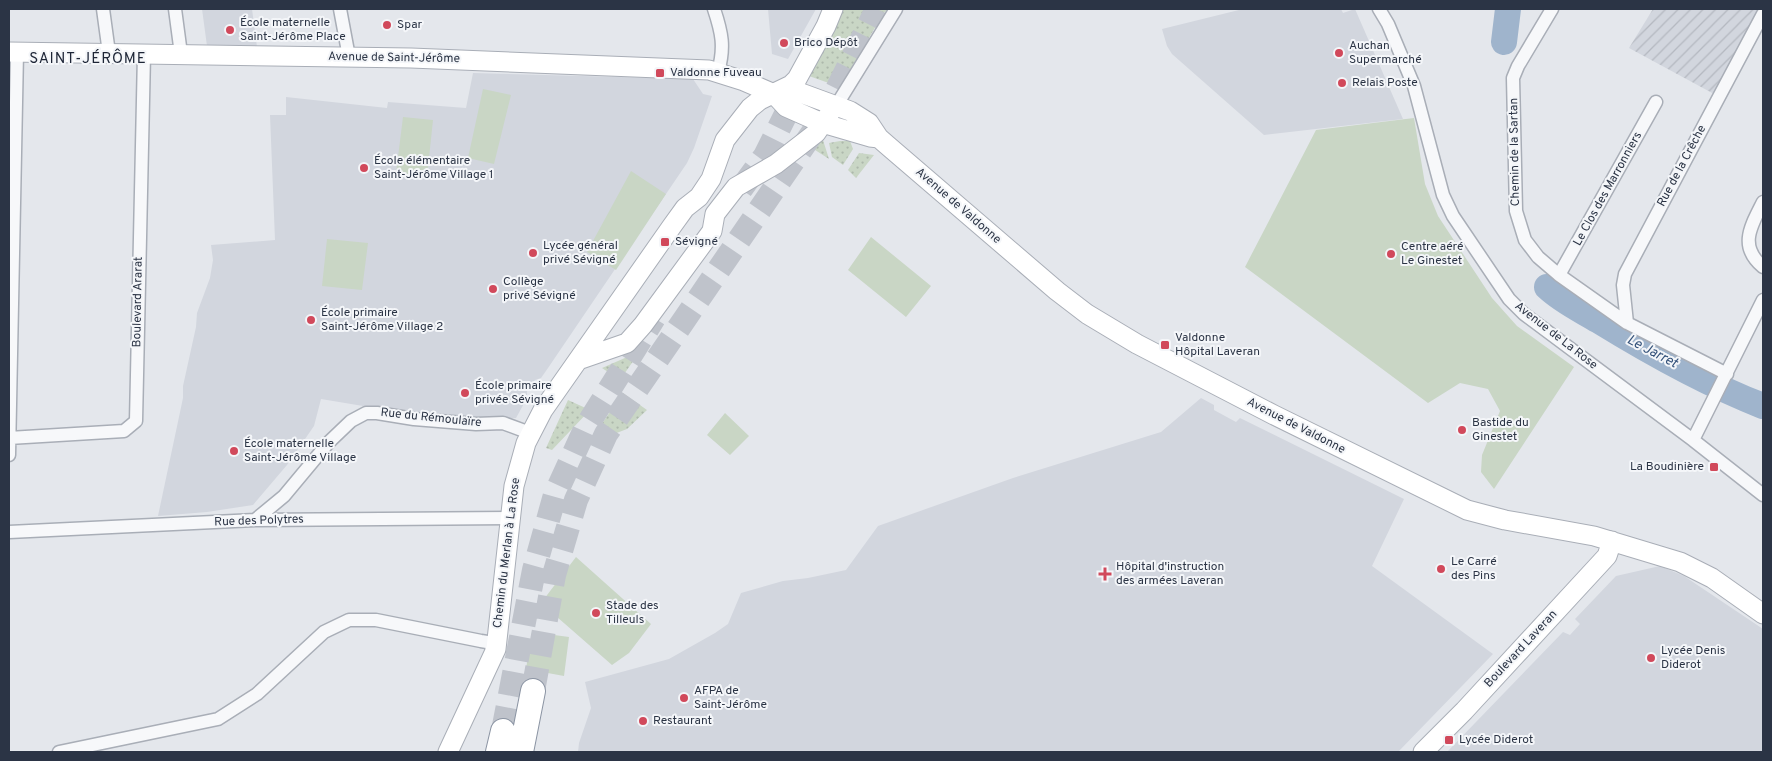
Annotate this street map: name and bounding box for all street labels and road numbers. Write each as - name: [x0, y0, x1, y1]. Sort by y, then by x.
- street label: Avenue de Saint-Jérôme: [328, 49, 460, 67]
- street label: Chemin de la Sartan: [1506, 98, 1524, 206]
- street label: Rue de la Crêche: [1654, 122, 1710, 210]
- street label: Le Clos des Marronniers: [1570, 129, 1646, 249]
- street label: Avenue de Valdonne: [912, 164, 1004, 248]
- street label: Boulevard Ararat: [129, 256, 147, 348]
- street label: Avenue de La Rose: [1511, 299, 1601, 373]
- street label: Avenue de Valdonne: [1244, 394, 1348, 458]
- street label: Rue du Rémoulaïre: [380, 405, 482, 431]
- street label: Chemin du Merlan à La Rose: [490, 477, 524, 629]
- street label: Rue des Polytres: [214, 511, 304, 531]
- street label: Boulevard Laveran: [1481, 607, 1561, 691]

